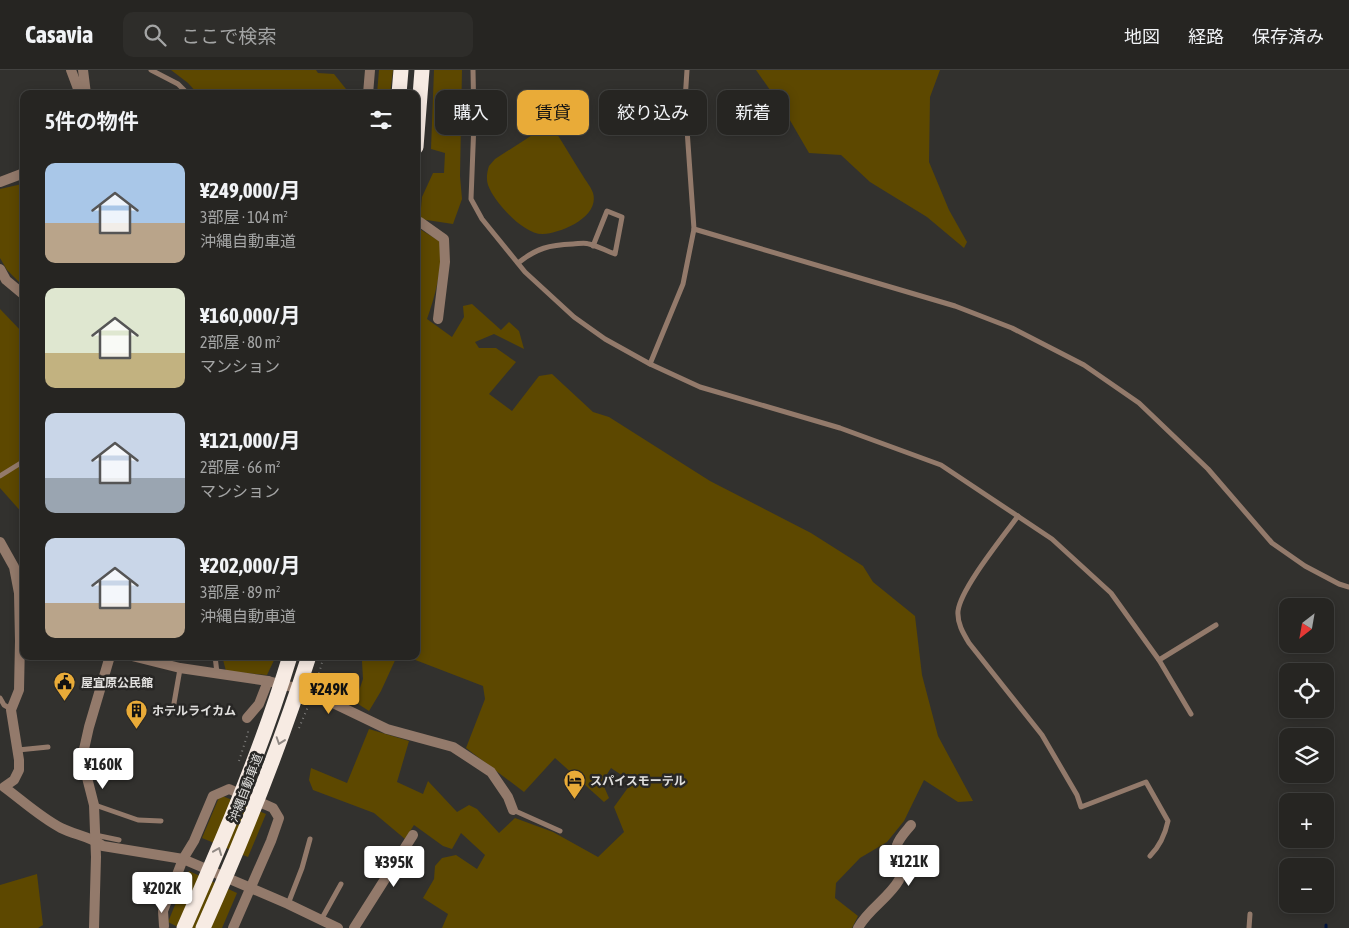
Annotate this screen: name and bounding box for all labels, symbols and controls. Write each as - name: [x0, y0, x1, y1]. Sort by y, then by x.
- search box: [123, 12, 473, 57]
- text: Casavia: [25, 21, 93, 48]
- icon: search: [141, 21, 169, 49]
- text: ここで検索: [181, 25, 276, 47]
- text: 地図: [1124, 26, 1160, 47]
- text: 経路: [1188, 26, 1224, 47]
- text: 保存済み: [1252, 26, 1324, 47]
- chip: 購入: [435, 90, 507, 135]
- chip: 賃貸: [517, 90, 589, 135]
- chip: 絞り込み: [599, 90, 707, 135]
- chip: 新着: [717, 90, 789, 135]
- icon: filters: [367, 106, 395, 134]
- text: 5件の物件: [45, 109, 139, 133]
- text: ¥249,000/月: [200, 178, 300, 202]
- icon: home: [85, 183, 145, 243]
- text: 3部屋 · 104 m²: [200, 208, 288, 226]
- text: 沖縄自動車道: [200, 232, 296, 250]
- text: ¥160,000/月: [200, 303, 300, 327]
- icon: home: [85, 308, 145, 368]
- text: 2部屋 · 80 m²: [200, 333, 281, 351]
- text: マンション: [200, 357, 280, 375]
- text: ¥121,000/月: [200, 428, 300, 452]
- icon: home: [85, 433, 145, 493]
- text: 2部屋 · 66 m²: [200, 458, 281, 476]
- text: マンション: [200, 482, 280, 500]
- text: ¥202,000/月: [200, 553, 300, 577]
- icon: home: [85, 558, 145, 618]
- text: 3部屋 · 89 m²: [200, 583, 281, 601]
- north arrow: [1279, 598, 1334, 652]
- map controls: [1279, 598, 1334, 913]
- text: 沖縄自動車道: [200, 607, 296, 625]
- button: locate: [1279, 663, 1334, 718]
- public building icon: 屋宜原公民館: [53, 671, 77, 702]
- pin: ¥249K: [294, 672, 364, 715]
- place label: 屋宜原公民館: [81, 676, 153, 690]
- text: ¥249K: [310, 680, 348, 698]
- building icon: ホテルライカム: [124, 699, 148, 730]
- place label: ホテルライカム: [152, 704, 236, 718]
- button: layers: [1279, 728, 1334, 783]
- one-way arrow: [276, 736, 286, 745]
- pin: ¥160K: [68, 748, 138, 790]
- street label: 沖縄自動車道: [227, 752, 265, 824]
- text: ¥160K: [84, 755, 122, 773]
- hotel icon: スパイスモーテル: [562, 769, 586, 800]
- place label: スパイスモーテル: [590, 774, 686, 788]
- button: +: [1279, 793, 1334, 848]
- pin: ¥121K: [874, 844, 944, 887]
- pin: ¥395K: [359, 846, 429, 888]
- one-way arrow: [211, 847, 222, 856]
- text: ¥121K: [890, 852, 928, 870]
- text: ¥395K: [375, 853, 413, 871]
- button: −: [1279, 858, 1334, 913]
- pin: ¥202K: [127, 872, 197, 914]
- text: ¥202K: [143, 879, 181, 897]

